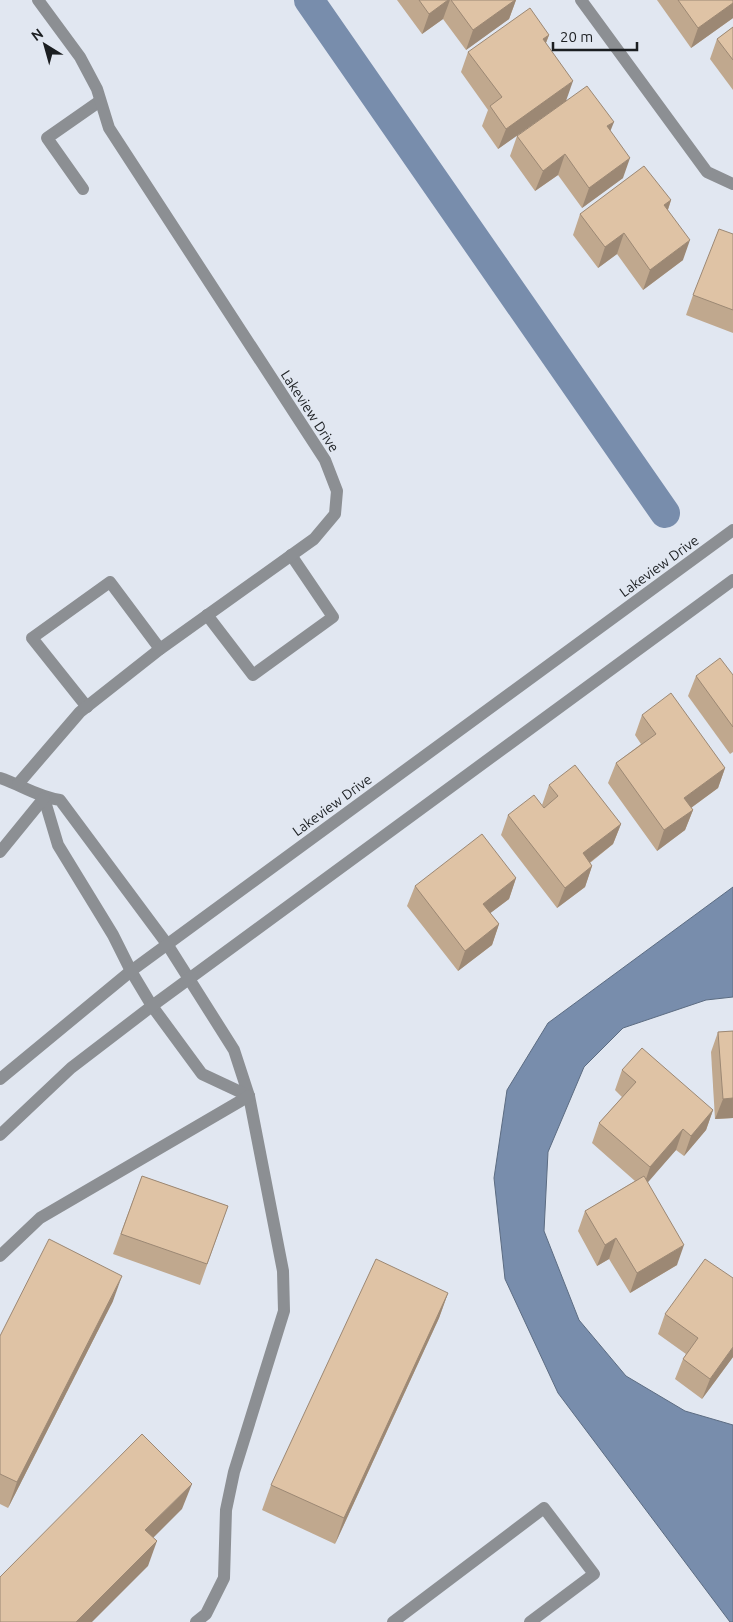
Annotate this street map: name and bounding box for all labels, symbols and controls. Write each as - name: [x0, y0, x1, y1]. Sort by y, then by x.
- north arrow: [20, 20, 70, 70]
- scale bar: [553, 20, 637, 52]
- text: N: [28, 25, 46, 44]
- text: 20 m: [560, 28, 593, 45]
- street label: Lakeview Drive: [278, 367, 342, 455]
- street label: Lakeview Drive: [616, 532, 702, 600]
- street label: Lakeview Drive: [289, 771, 375, 839]

